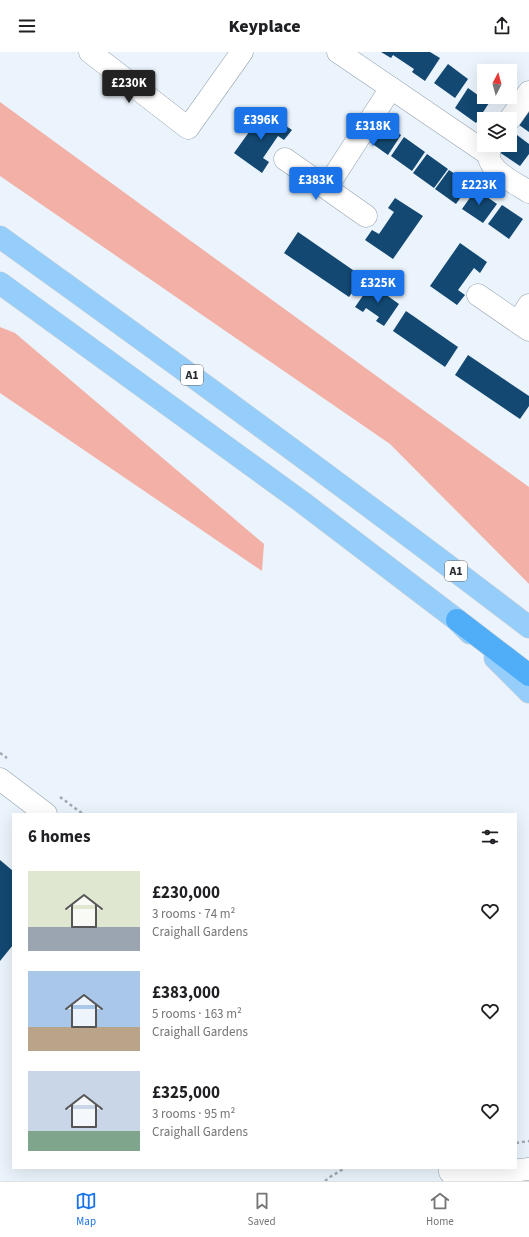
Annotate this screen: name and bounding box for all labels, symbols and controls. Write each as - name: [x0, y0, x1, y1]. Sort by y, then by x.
- text: Keyplace: [228, 14, 301, 39]
- icon: menu: [16, 15, 38, 37]
- icon: share: [491, 15, 513, 37]
- north arrow: [477, 64, 517, 104]
- map controls: [477, 64, 517, 152]
- pin: £230K: [101, 70, 157, 104]
- text: £230K: [111, 74, 147, 92]
- pin: £396K: [233, 107, 289, 141]
- text: £396K: [243, 111, 279, 129]
- button: layers: [477, 112, 517, 152]
- pin: £318K: [345, 113, 401, 147]
- text: £318K: [355, 117, 391, 135]
- pin: £383K: [288, 167, 344, 201]
- text: £383K: [298, 171, 334, 189]
- pin: £223K: [451, 172, 507, 206]
- text: £223K: [461, 176, 497, 194]
- pin: £325K: [350, 270, 406, 304]
- text: £325K: [360, 274, 396, 292]
- road number: A1: [181, 365, 203, 385]
- road number: A1: [445, 561, 467, 581]
- text: 6 homes: [28, 825, 90, 849]
- icon: filters: [479, 826, 501, 848]
- text: £230,000: [152, 881, 220, 905]
- icon: home: [60, 887, 108, 935]
- icon: heart: [479, 900, 501, 922]
- text: 3 rooms · 74 m²: [152, 905, 235, 923]
- text: Craighall Gardens: [152, 923, 248, 941]
- text: £383,000: [152, 981, 220, 1005]
- icon: home: [60, 987, 108, 1035]
- icon: heart: [479, 1000, 501, 1022]
- text: 5 rooms · 163 m²: [152, 1005, 242, 1023]
- text: Craighall Gardens: [152, 1023, 248, 1041]
- text: £325,000: [152, 1081, 220, 1105]
- icon: home: [60, 1087, 108, 1135]
- icon: heart: [479, 1100, 501, 1122]
- text: 3 rooms · 95 m²: [152, 1105, 235, 1123]
- text: Craighall Gardens: [152, 1123, 248, 1141]
- tab: Map: [75, 1190, 97, 1229]
- tab: Saved: [248, 1190, 276, 1229]
- tab: Home: [426, 1190, 454, 1229]

